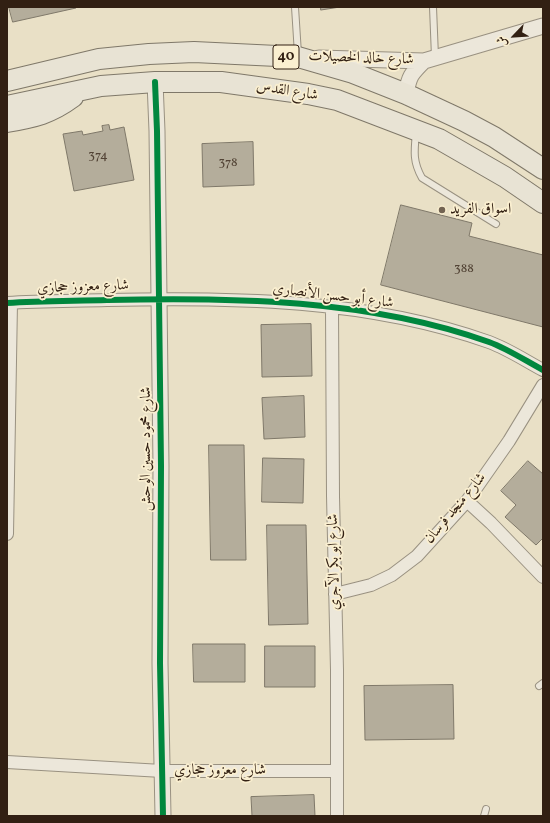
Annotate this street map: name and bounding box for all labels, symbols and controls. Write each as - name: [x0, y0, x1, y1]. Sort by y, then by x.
- north arrow: [494, 16, 534, 56]
- text: ش: [494, 33, 512, 49]
- road number: 40: [273, 45, 299, 69]
- street label: شارع خالد الخصيلات: [308, 48, 414, 70]
- street label: شارع القدس: [255, 78, 319, 106]
- house number: 374: [88, 149, 108, 165]
- house number: 378: [218, 156, 238, 172]
- place label: اسواق الفريد: [450, 201, 511, 219]
- marker: اسواق الفريد: [437, 205, 447, 215]
- house number: 388: [454, 262, 474, 278]
- street label: شارع معزوز حجازي: [37, 277, 129, 299]
- street label: شارع أبو حسن الأنصاري: [272, 281, 394, 313]
- street label: شارع محمود حسين الوحش: [138, 387, 156, 511]
- street label: شارع منجد فرسان: [421, 470, 491, 548]
- street label: شارع ابو بكر الآجري: [325, 514, 345, 610]
- street label: شارع معزوز حجازي: [174, 762, 266, 780]

